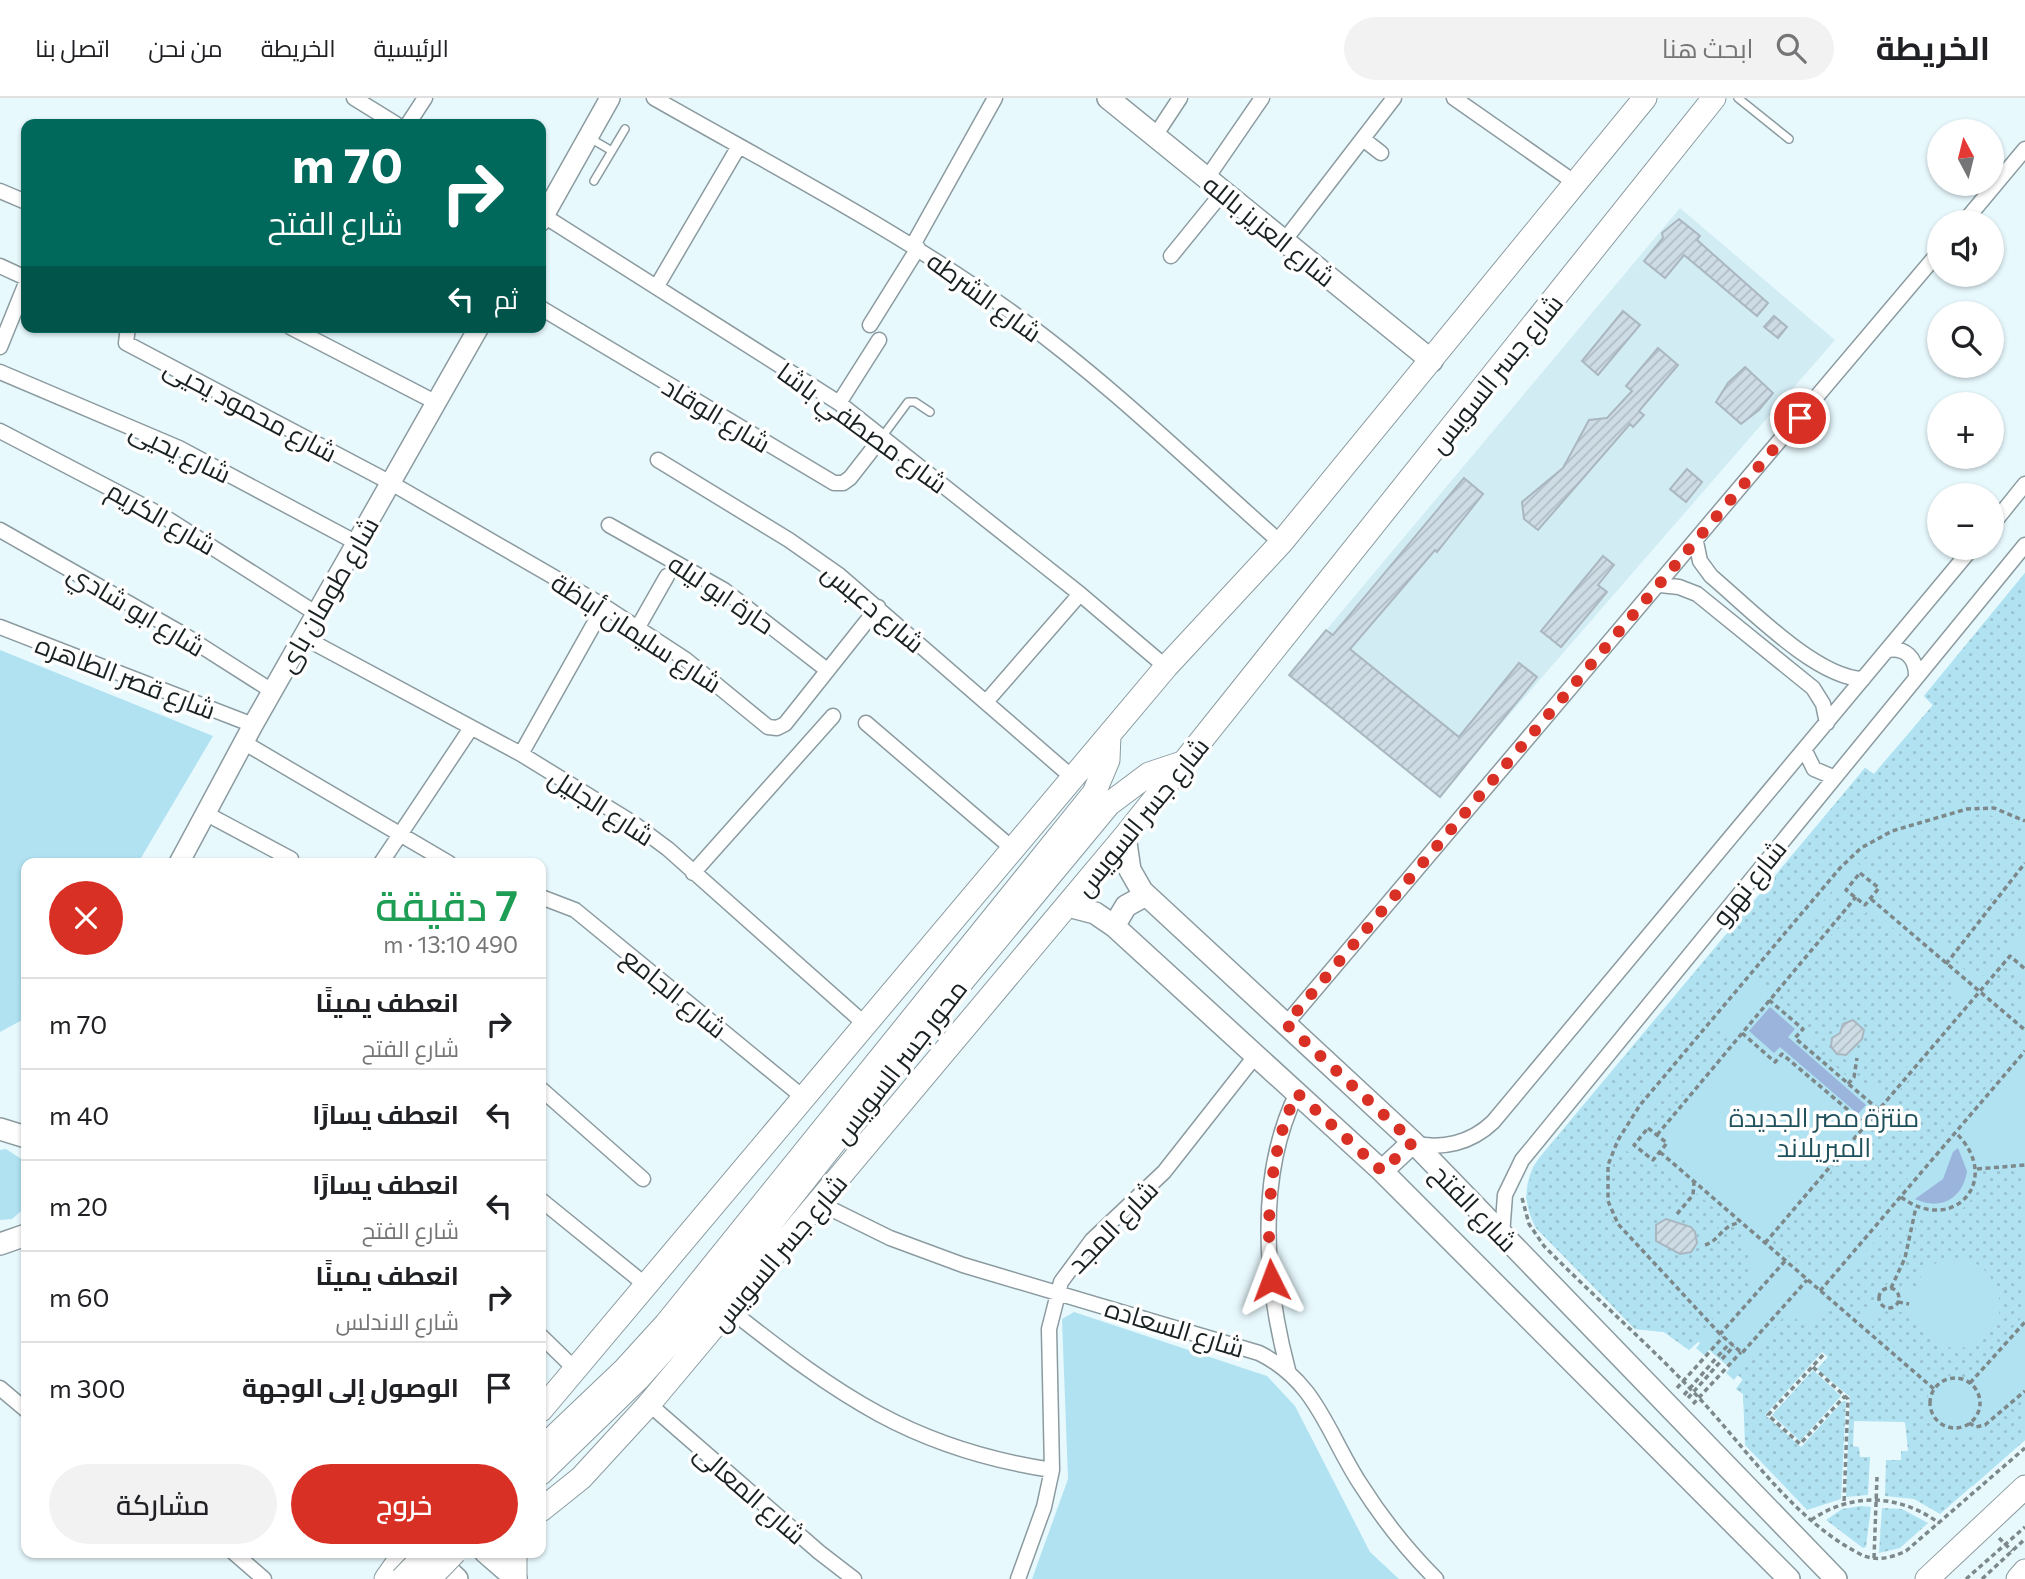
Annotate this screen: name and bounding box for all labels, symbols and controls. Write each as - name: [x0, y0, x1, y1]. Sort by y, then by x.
- search box: [1344, 17, 1834, 80]
- text: الخريطة: [1876, 26, 1990, 67]
- icon: search: [1772, 29, 1810, 67]
- text: ابحث هنا: [1662, 32, 1754, 63]
- text: اتصل بنا: [35, 33, 110, 62]
- text: من نحن: [148, 33, 223, 62]
- text: الخريطة: [261, 33, 336, 62]
- text: الرئيسية: [374, 33, 449, 62]
- north arrow: [1927, 119, 2004, 196]
- map controls: [1927, 119, 2004, 560]
- text: 70 m: [292, 133, 403, 193]
- icon: right: [427, 147, 518, 238]
- street label: شارع العزيز بالله: [1196, 167, 1342, 295]
- text: شارع الفتح: [268, 202, 403, 242]
- button: sound: [1927, 210, 2004, 287]
- street label: شارع الشرطه: [920, 244, 1048, 350]
- icon: left: [442, 280, 480, 318]
- text: ثم: [494, 283, 518, 314]
- street label: شارع جسر السويس: [1421, 287, 1571, 461]
- button: search: [1927, 301, 2004, 378]
- street label: شارع محمود يحيى: [158, 350, 343, 470]
- street label: شارع مصطفي باشا: [768, 355, 954, 505]
- street label: شارع الوقاد: [656, 370, 777, 461]
- pin: [1770, 388, 1830, 448]
- button: +: [1927, 392, 2004, 469]
- icon: arrive: [1781, 399, 1819, 437]
- street label: شارع يحيى: [124, 413, 237, 491]
- street label: شارع الكريم: [100, 473, 222, 564]
- button: −: [1927, 483, 2004, 560]
- street label: شارع طومان باى: [270, 511, 387, 679]
- street label: حارة ابو ليله: [663, 546, 781, 640]
- street label: شارع دعبس: [815, 555, 931, 661]
- street label: شارع ابو شادي: [60, 556, 211, 667]
- street label: شارع سليمان أباظة: [545, 566, 728, 701]
- street label: شارع قصر الطاهره: [31, 627, 220, 727]
- street label: شارع جسر السويس: [1067, 730, 1217, 904]
- street label: شارع الجليل: [542, 761, 660, 854]
- street label: شارع نهرو: [1704, 833, 1794, 933]
- text: 7 دقيقة: [375, 878, 518, 930]
- button: close: [49, 881, 123, 955]
- text: 490 m · 13:10: [383, 930, 518, 958]
- street label: شارع الجامع: [614, 940, 734, 1046]
- street label: محور جسر السويس: [825, 973, 974, 1150]
- text: انعطف يمينًا: [315, 986, 459, 1017]
- icon: right: [480, 1005, 518, 1043]
- text: 70 m: [49, 1008, 107, 1039]
- text: شارع الفتح: [362, 1034, 459, 1062]
- icon: left: [480, 1096, 518, 1134]
- text: انعطف يسارًا: [312, 1098, 459, 1129]
- text: 40 m: [49, 1099, 109, 1130]
- park label: منتزة مصر الجديدة الميريلاند: [1729, 1101, 1919, 1163]
- street label: شارع الفتح: [1423, 1157, 1524, 1259]
- street label: شارع جسر السويس: [703, 1167, 855, 1339]
- text: انعطف يسارًا: [312, 1168, 459, 1199]
- street label: شارع المجد: [1060, 1173, 1166, 1281]
- icon: left: [480, 1187, 518, 1225]
- text: 20 m: [49, 1190, 108, 1221]
- text: شارع الفتح: [362, 1216, 459, 1244]
- position arrow: [1234, 1243, 1308, 1317]
- text: انعطف يمينًا: [315, 1259, 459, 1290]
- icon: right: [480, 1278, 518, 1316]
- text: 60 m: [49, 1281, 109, 1312]
- street label: شارع السعاده: [1101, 1291, 1248, 1366]
- text: شارع الاندلس: [336, 1307, 459, 1335]
- icon: arrive: [480, 1369, 518, 1407]
- text: الوصول إلى الوجهة: [242, 1371, 459, 1402]
- text: 300 m: [49, 1372, 125, 1403]
- street label: شارع المعالى: [687, 1436, 813, 1552]
- button: مشاركة: [49, 1464, 277, 1544]
- button: خروج: [291, 1464, 518, 1544]

